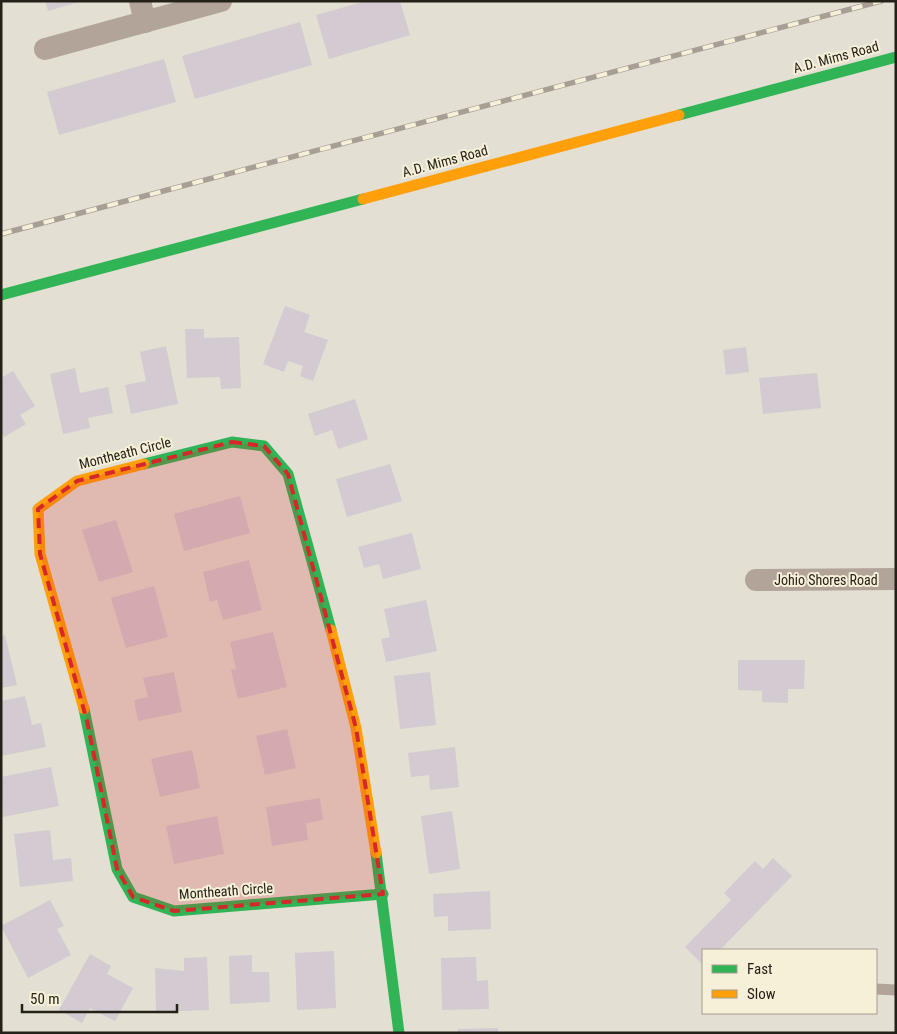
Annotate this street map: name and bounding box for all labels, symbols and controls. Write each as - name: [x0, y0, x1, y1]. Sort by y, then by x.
- street label: A.D. Mims Road: [791, 38, 881, 76]
- street label: A.D. Mims Road: [400, 142, 490, 180]
- street label: Montheath Circle: [77, 434, 173, 472]
- street label: Johio Shores Road: [774, 572, 878, 588]
- street label: Montheath Circle: [178, 880, 274, 902]
- legend: [702, 949, 877, 1014]
- text: Fast: [747, 960, 772, 978]
- scale bar: [22, 982, 178, 1014]
- text: Slow: [747, 985, 776, 1003]
- text: 50 m: [30, 990, 60, 1008]

